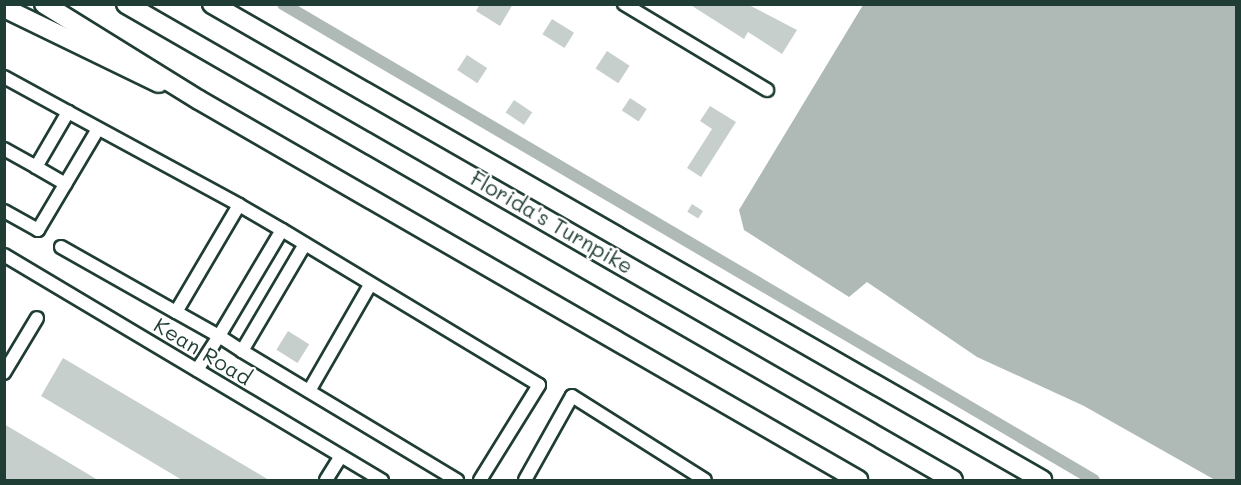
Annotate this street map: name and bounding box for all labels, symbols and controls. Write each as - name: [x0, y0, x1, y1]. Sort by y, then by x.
- street label: Florida's Turnpike: [466, 165, 638, 279]
- street label: Kean Road: [150, 312, 256, 390]

